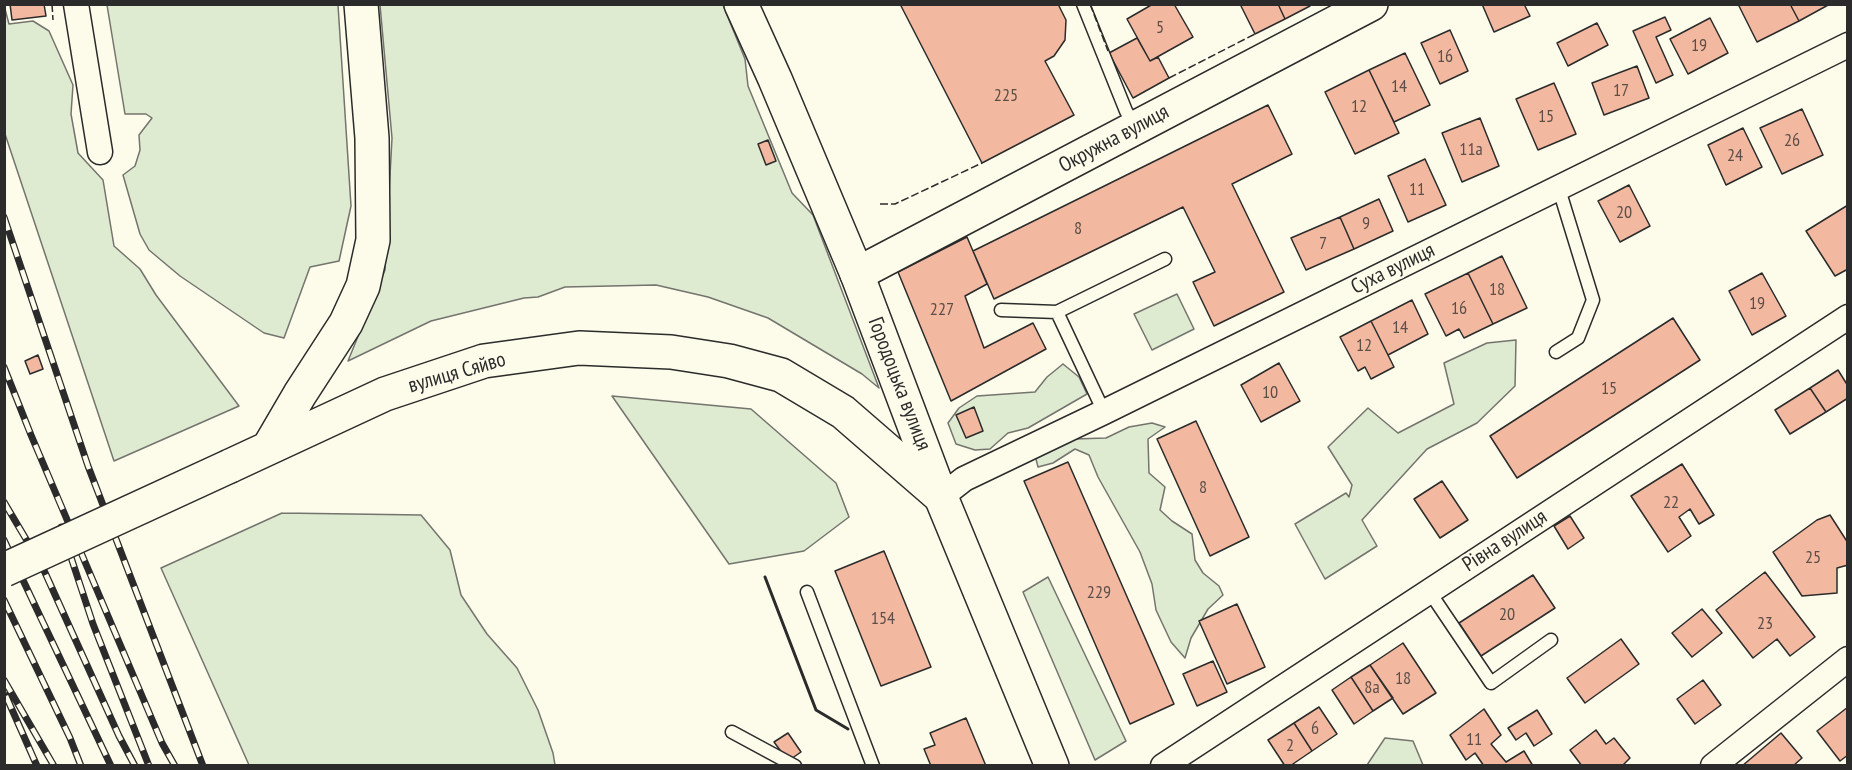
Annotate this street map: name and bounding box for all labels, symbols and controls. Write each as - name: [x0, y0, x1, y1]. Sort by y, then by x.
- house number: 5: [1156, 17, 1164, 39]
- house number: 19: [1691, 35, 1707, 57]
- house number: 16: [1437, 46, 1453, 68]
- house number: 14: [1391, 76, 1407, 98]
- house number: 17: [1613, 80, 1629, 102]
- house number: 225: [994, 85, 1018, 107]
- house number: 12: [1351, 96, 1367, 118]
- street label: Окружна вулиця: [1055, 99, 1173, 179]
- house number: 15: [1538, 106, 1554, 128]
- house number: 26: [1784, 130, 1800, 152]
- house number: 11а: [1459, 139, 1483, 161]
- house number: 24: [1727, 145, 1743, 167]
- house number: 11: [1409, 179, 1425, 201]
- house number: 20: [1616, 202, 1632, 224]
- house number: 9: [1362, 213, 1370, 235]
- house number: 8: [1074, 218, 1082, 240]
- house number: 7: [1319, 233, 1327, 255]
- street label: Суха вулиця: [1347, 238, 1439, 300]
- house number: 18: [1489, 279, 1505, 301]
- house number: 19: [1749, 293, 1765, 315]
- house number: 16: [1451, 298, 1467, 320]
- house number: 227: [930, 299, 954, 321]
- street label: Городоцька вулиця: [862, 314, 936, 454]
- house number: 14: [1392, 317, 1408, 339]
- house number: 12: [1356, 335, 1372, 357]
- street label: вулиця Сяйво: [405, 347, 509, 399]
- house number: 15: [1601, 378, 1617, 400]
- house number: 10: [1262, 382, 1278, 404]
- house number: 8: [1199, 477, 1207, 499]
- house number: 22: [1663, 492, 1679, 514]
- street label: Рівна вулиця: [1458, 504, 1552, 578]
- house number: 25: [1805, 547, 1821, 569]
- house number: 229: [1087, 582, 1111, 604]
- house number: 20: [1499, 604, 1515, 626]
- house number: 154: [871, 608, 895, 630]
- house number: 23: [1757, 613, 1773, 635]
- house number: 18: [1395, 668, 1411, 690]
- house number: 8а: [1364, 677, 1380, 699]
- house number: 6: [1311, 718, 1319, 740]
- house number: 11: [1466, 729, 1482, 751]
- house number: 2: [1286, 735, 1294, 757]

